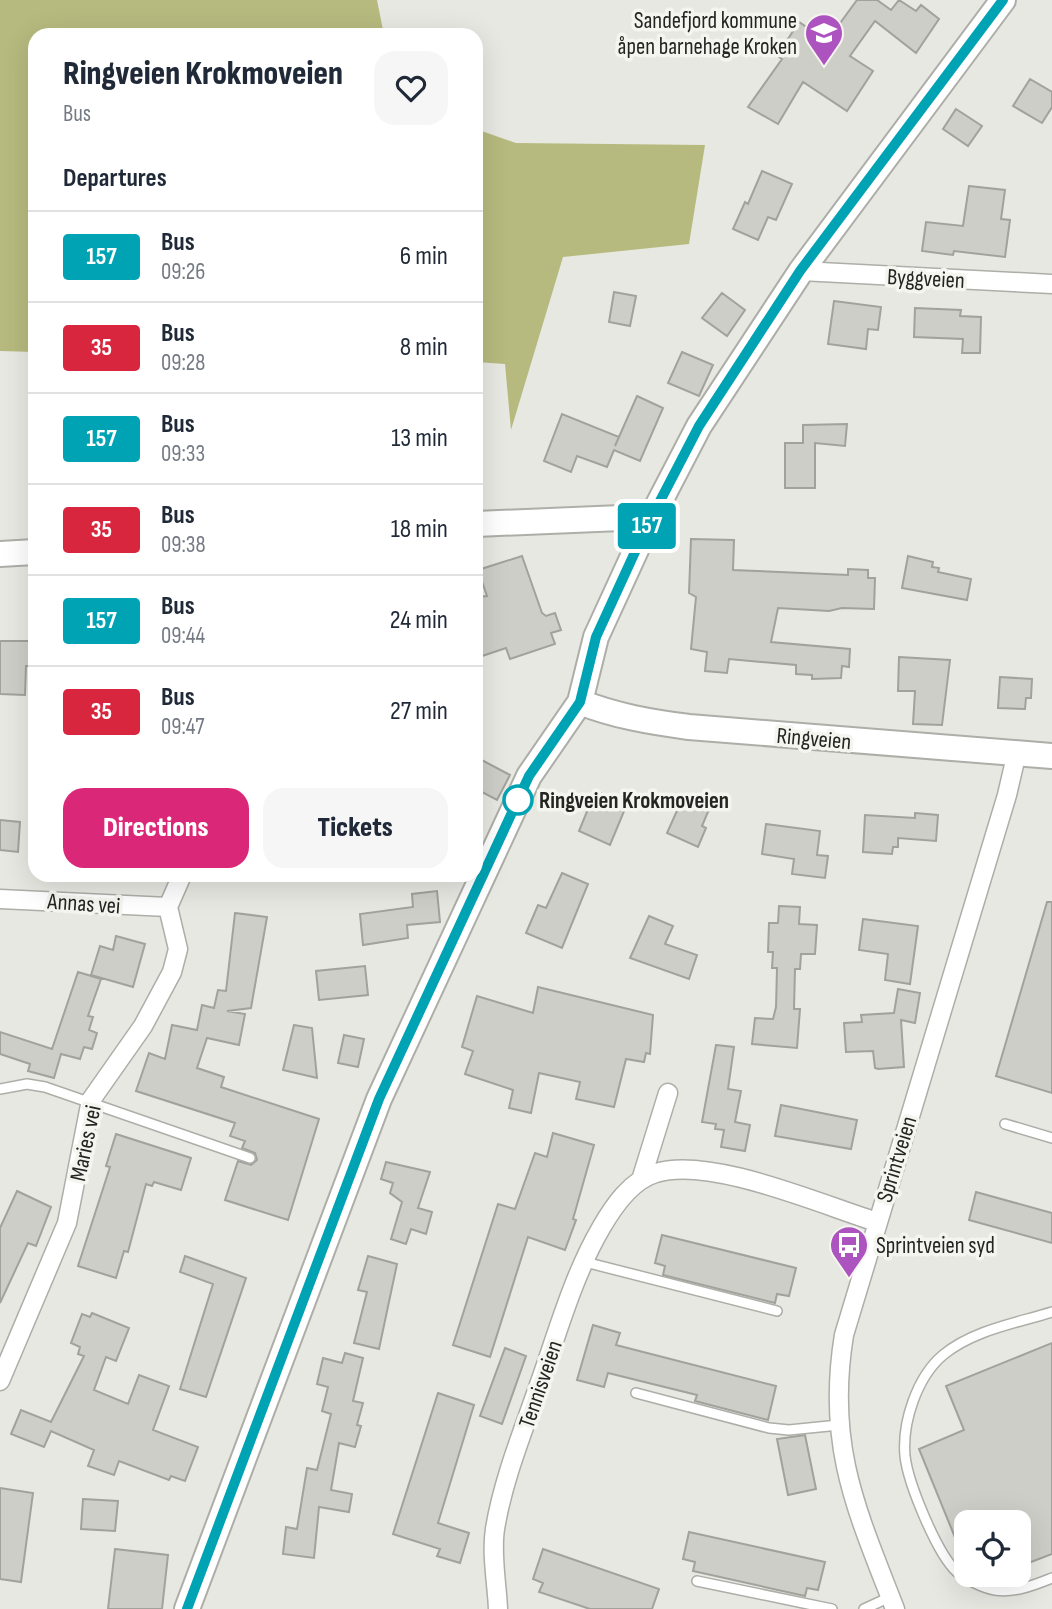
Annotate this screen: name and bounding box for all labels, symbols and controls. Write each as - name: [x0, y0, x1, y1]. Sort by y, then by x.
- place label: Sandefjord kommune åpen barnehage Kroken: [618, 7, 797, 61]
- school or university icon: Sandefjord kommune åpen barnehage Kroken: [803, 12, 845, 67]
- button: heart: [374, 51, 448, 125]
- text: Ringveien Krokmoveien: [63, 54, 343, 94]
- text: Bus: [63, 100, 91, 128]
- text: Departures: [63, 163, 167, 194]
- text: Bus: [161, 227, 195, 258]
- text: 6 min: [400, 241, 448, 272]
- text: 157: [86, 242, 117, 271]
- text: 09:26: [161, 258, 205, 286]
- street label: Byggveien: [886, 263, 965, 295]
- text: Bus: [161, 318, 195, 349]
- text: 8 min: [400, 332, 448, 363]
- text: 35: [91, 333, 112, 362]
- text: 09:28: [161, 349, 205, 377]
- text: Bus: [161, 409, 195, 440]
- text: 13 min: [391, 423, 448, 454]
- text: 157: [86, 424, 117, 453]
- text: 09:33: [161, 440, 205, 468]
- text: Bus: [161, 500, 195, 531]
- line badge: 157: [607, 503, 687, 549]
- text: 157: [632, 511, 662, 540]
- text: 18 min: [391, 514, 448, 545]
- text: 35: [91, 515, 112, 544]
- text: 09:38: [161, 531, 206, 559]
- text: Bus: [161, 591, 195, 622]
- text: 24 min: [390, 605, 448, 636]
- text: 157: [86, 606, 117, 635]
- text: 09:44: [161, 622, 205, 650]
- text: Bus: [161, 682, 195, 713]
- text: 27 min: [390, 696, 448, 727]
- text: 35: [91, 697, 112, 726]
- text: 09:47: [161, 713, 204, 741]
- street label: Ringveien: [775, 722, 852, 756]
- marker: Ringveien Krokmoveien: [503, 785, 533, 815]
- place label: Ringveien Krokmoveien: [539, 787, 729, 815]
- button: Directions: [63, 788, 249, 868]
- button: Tickets: [263, 788, 448, 868]
- street label: Annas vei: [46, 887, 121, 921]
- street label: Maries vei: [64, 1103, 108, 1184]
- street label: Sprintveien: [871, 1113, 923, 1206]
- bus stop icon: Sprintveien syd: [828, 1224, 870, 1279]
- place label: Sprintveien syd: [876, 1232, 995, 1260]
- street label: Tennisveien: [513, 1337, 569, 1432]
- map controls: [954, 1510, 1031, 1587]
- button: locate: [954, 1510, 1031, 1587]

